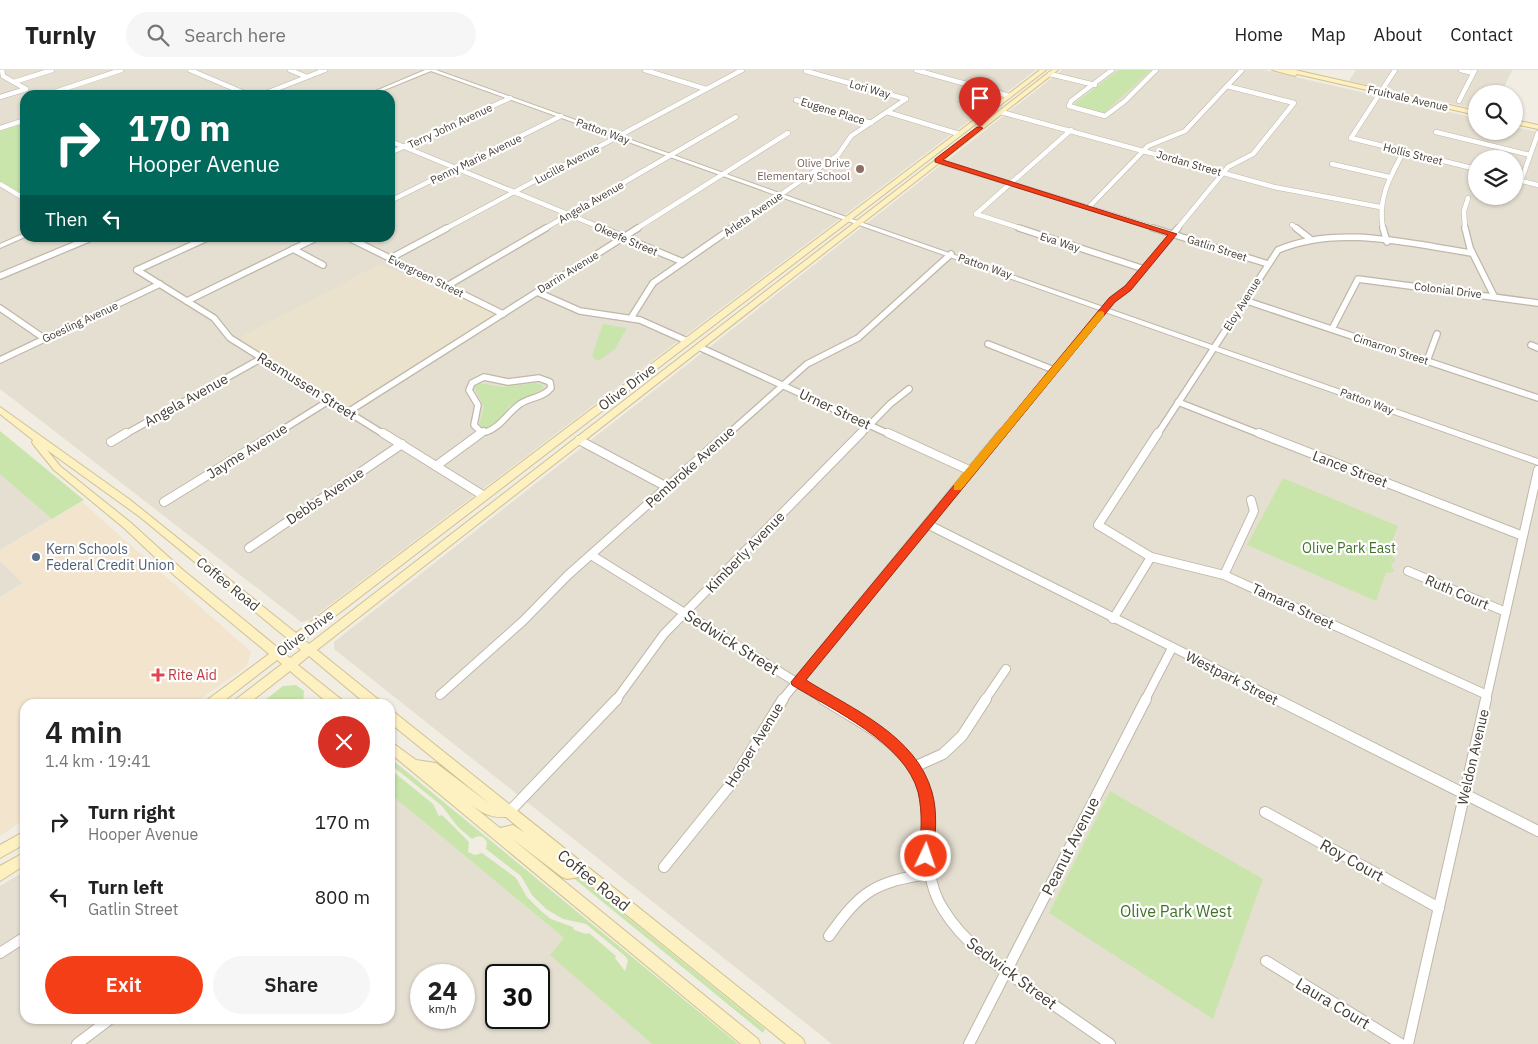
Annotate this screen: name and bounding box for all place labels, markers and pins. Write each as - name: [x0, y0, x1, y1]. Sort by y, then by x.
- pin: [959, 77, 1001, 128]
- place label: Olive Drive Elementary School: [757, 156, 850, 183]
- marker: Olive Drive Elementary School: [854, 163, 866, 175]
- place label: Kern Schools Federal Credit Union: [46, 540, 175, 574]
- marker: Kern Schools Federal Credit Union: [30, 551, 42, 563]
- place label: Rite Aid: [168, 666, 217, 684]
- marker: Rite Aid: [152, 669, 164, 681]

